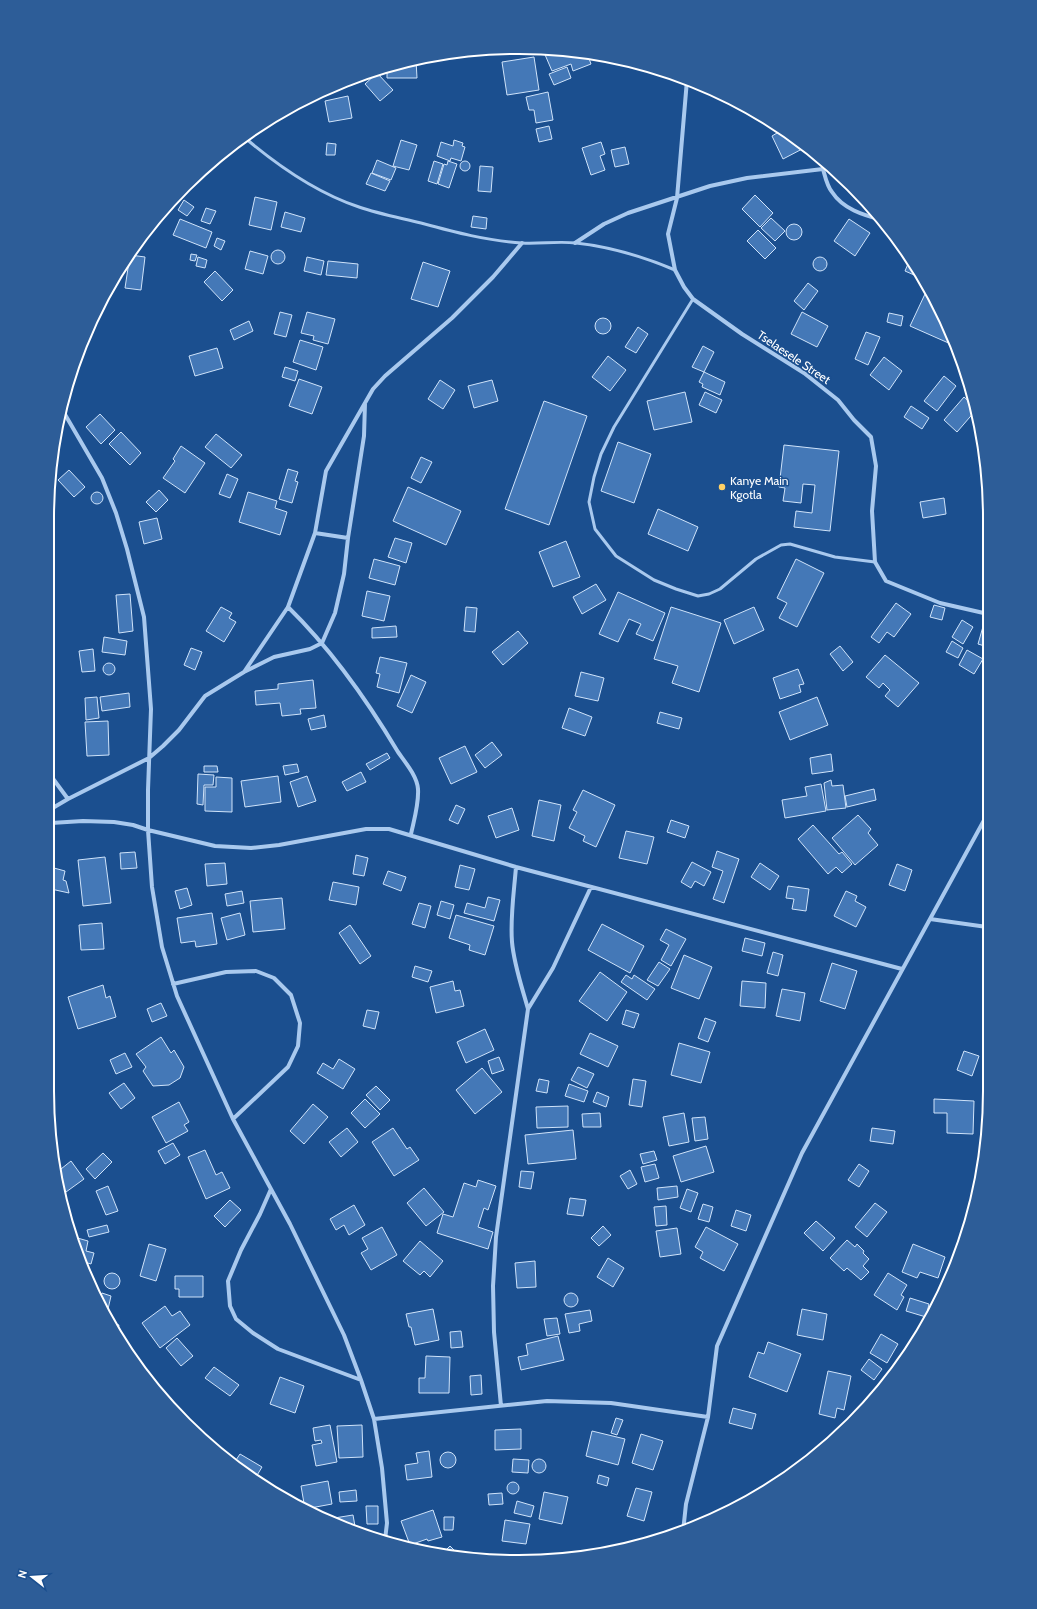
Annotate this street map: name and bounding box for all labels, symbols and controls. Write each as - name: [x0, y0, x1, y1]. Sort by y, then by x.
- street label: Tselaesele Street: [755, 327, 833, 387]
- place label: Kanye Main Kgotla: [730, 473, 789, 502]
- marker: Kanye Main Kgotla: [717, 482, 727, 492]
- north arrow: [12, 1557, 52, 1597]
- text: N: [15, 1568, 30, 1580]

